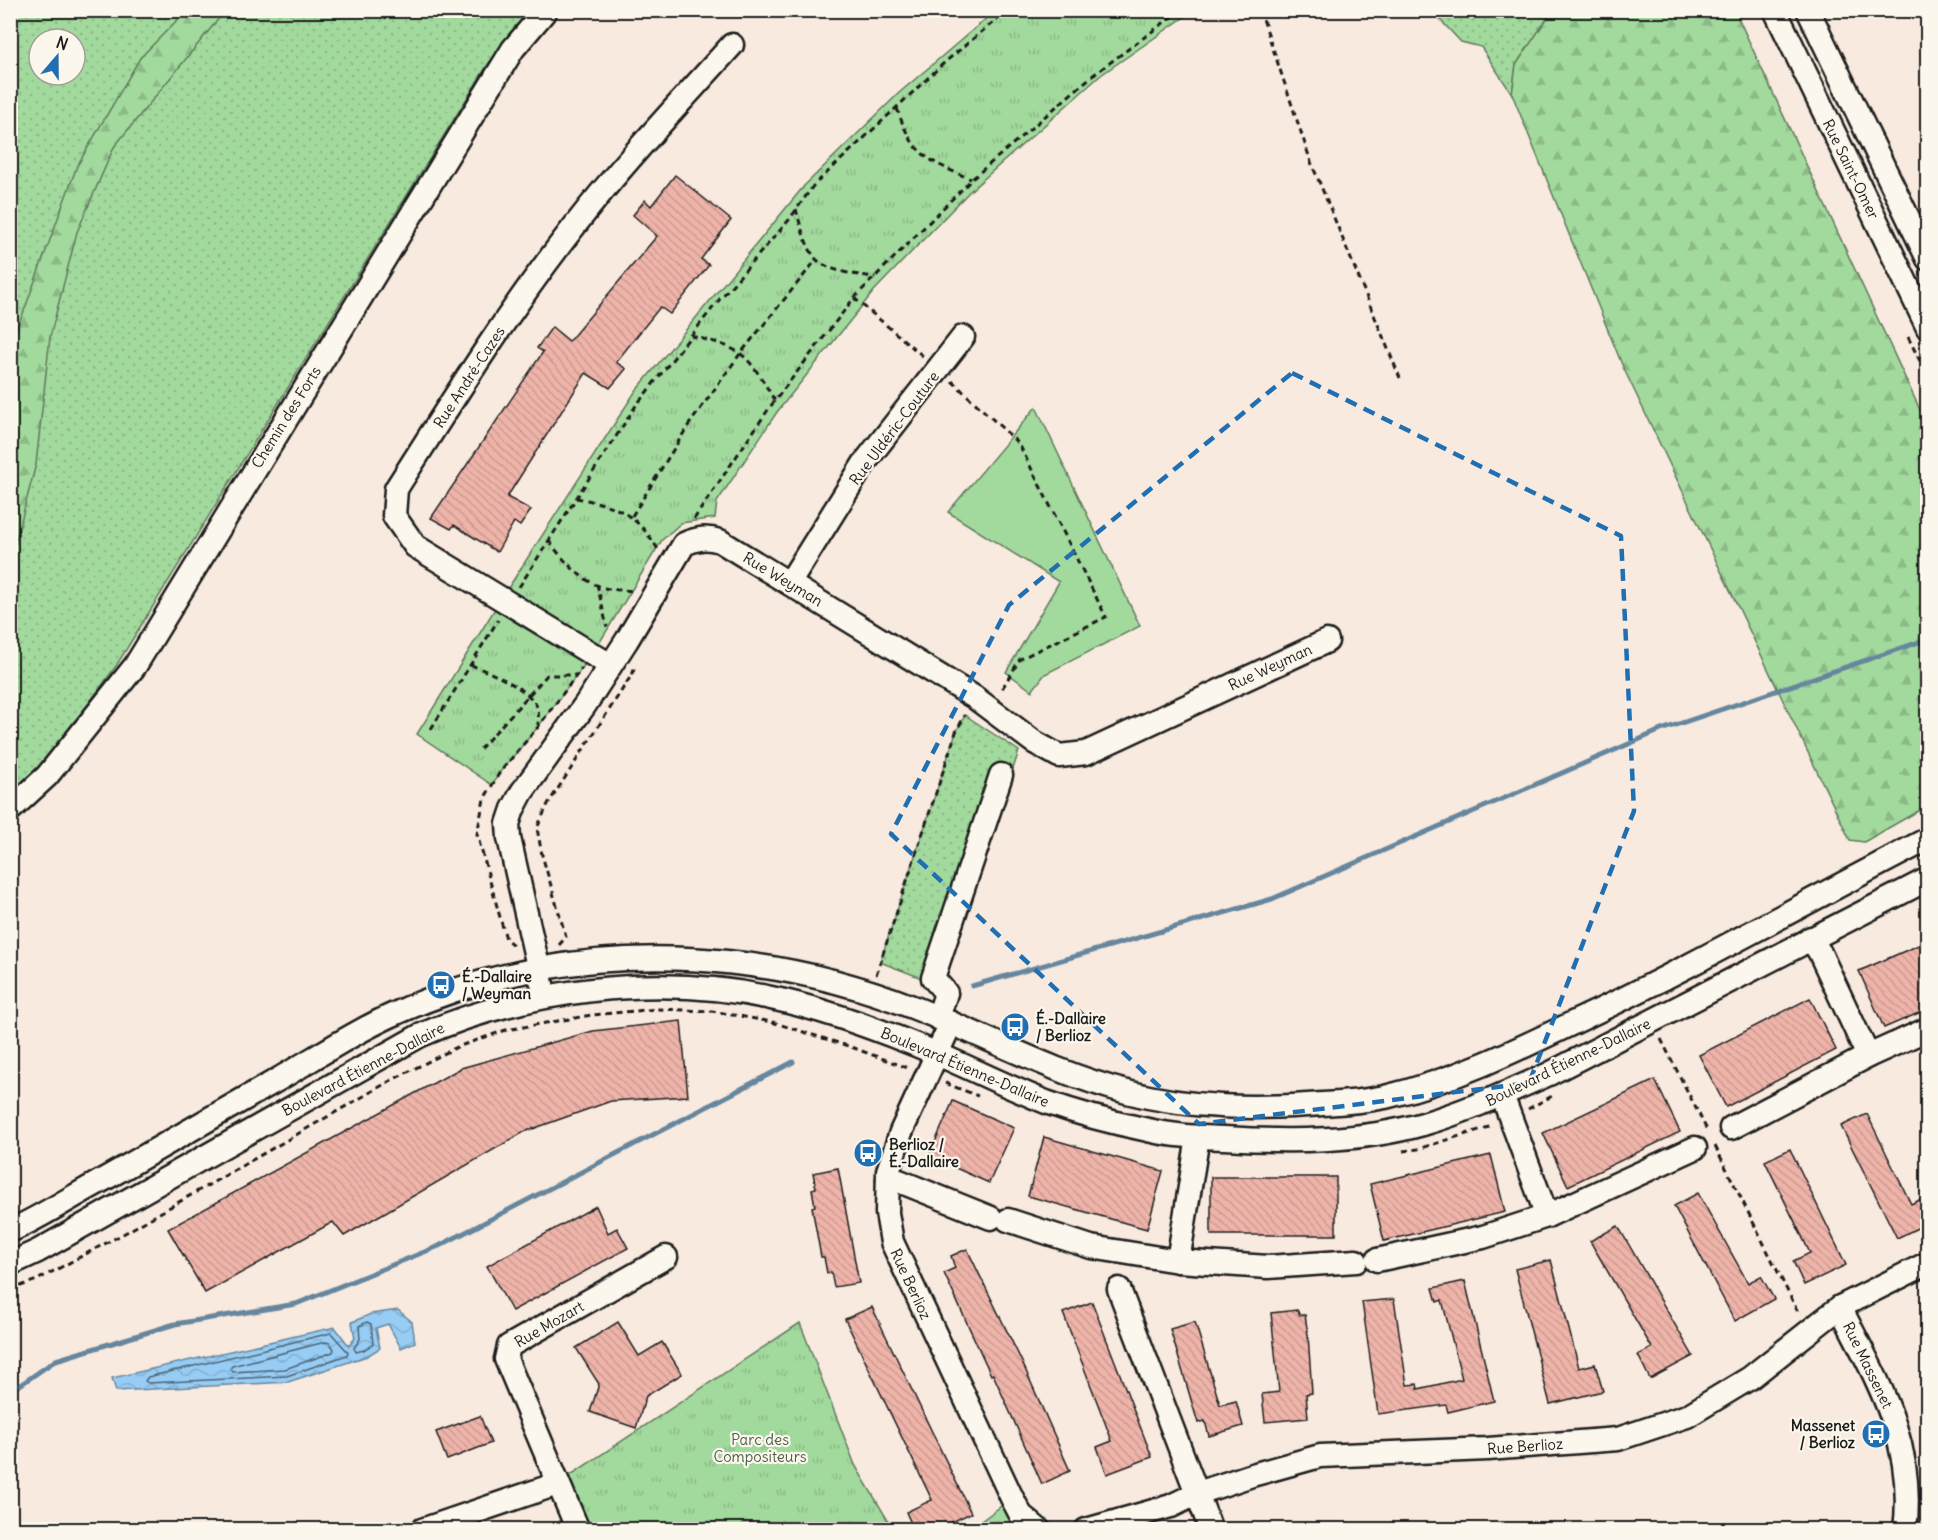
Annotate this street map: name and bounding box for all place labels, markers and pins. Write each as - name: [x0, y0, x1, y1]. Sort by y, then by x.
- place label: É.-Dallaire / Weyman: [462, 966, 532, 1004]
- bus stop icon: É.-Dallaire / Weyman: [425, 969, 457, 1001]
- place label: É.-Dallaire / Berlioz: [1036, 1008, 1106, 1045]
- bus stop icon: É.-Dallaire / Berlioz: [999, 1011, 1031, 1043]
- place label: Berlioz / É.-Dallaire: [889, 1135, 959, 1171]
- bus stop icon: Berlioz / É.-Dallaire: [852, 1137, 884, 1169]
- place label: Massenet / Berlioz: [1791, 1416, 1856, 1452]
- bus stop icon: Massenet / Berlioz: [1860, 1418, 1892, 1450]

